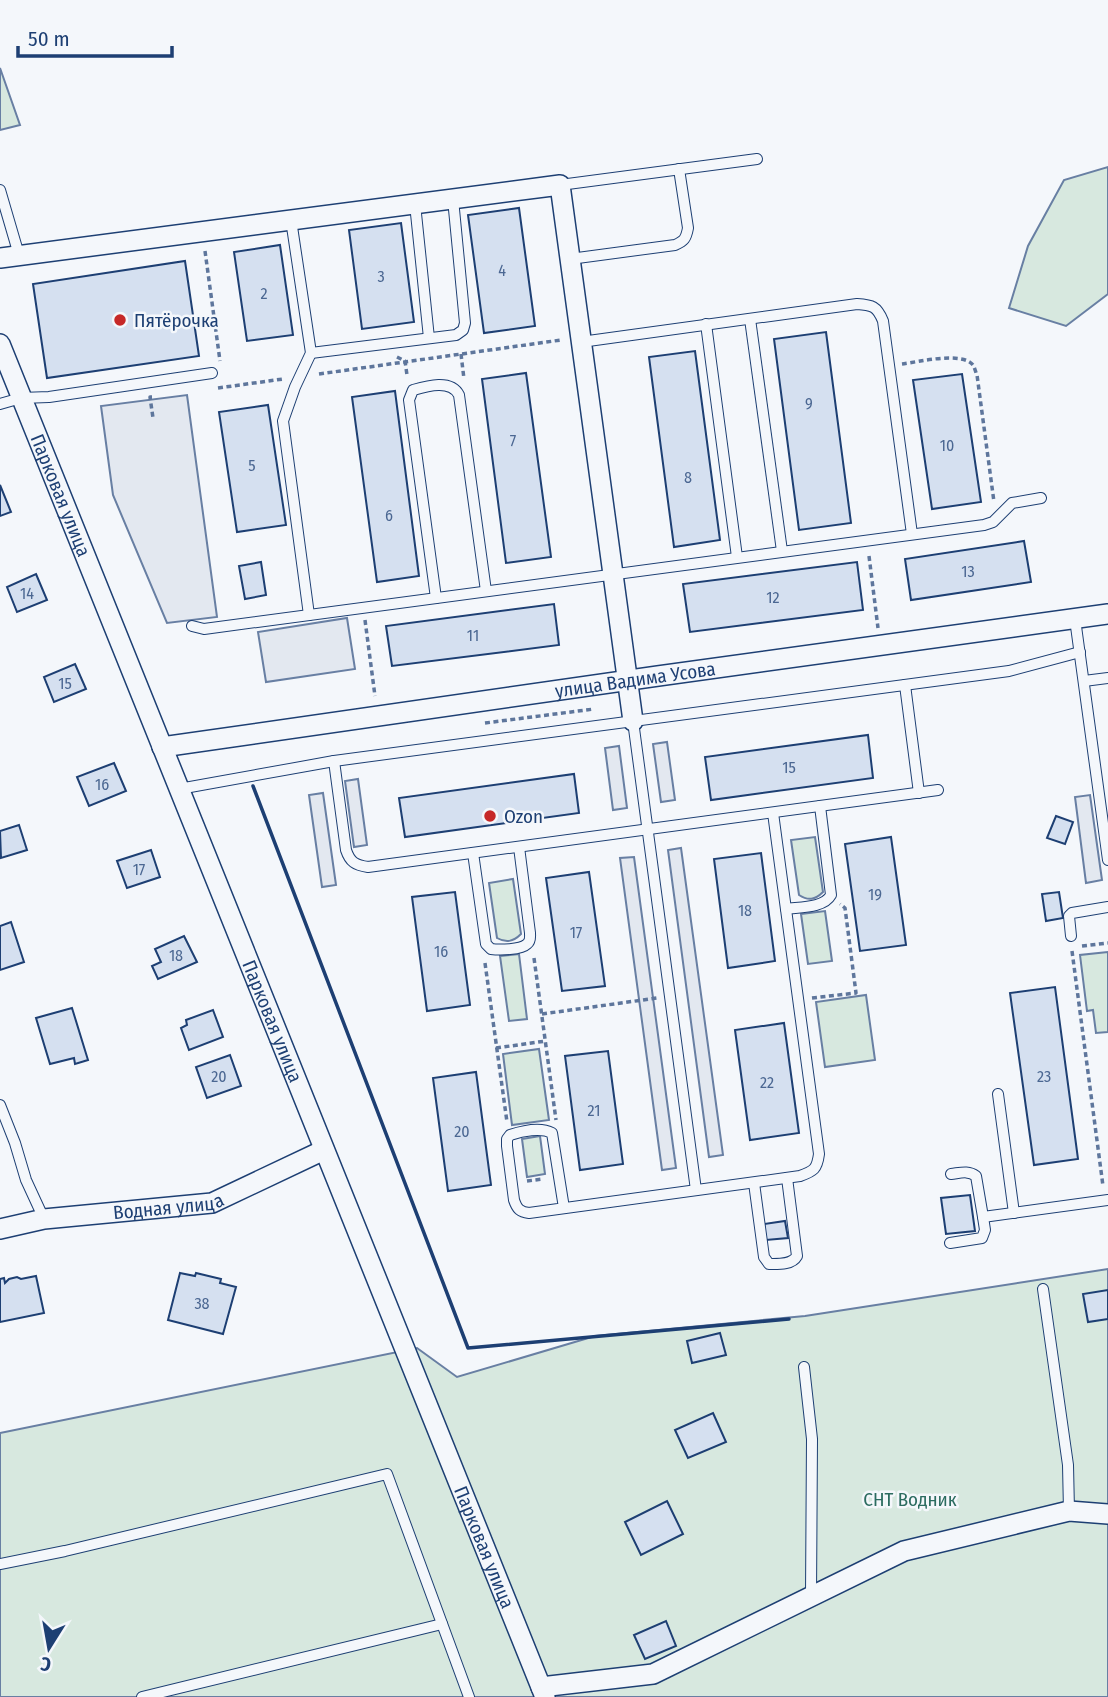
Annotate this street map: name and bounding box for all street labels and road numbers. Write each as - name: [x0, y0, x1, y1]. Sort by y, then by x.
- street label: Парковая улица: [26, 431, 96, 560]
- street label: улица Вадима Усова: [553, 657, 717, 702]
- street label: Парковая улица: [238, 957, 308, 1086]
- street label: Водная улица: [112, 1188, 227, 1224]
- street label: Парковая улица: [450, 1483, 520, 1612]

